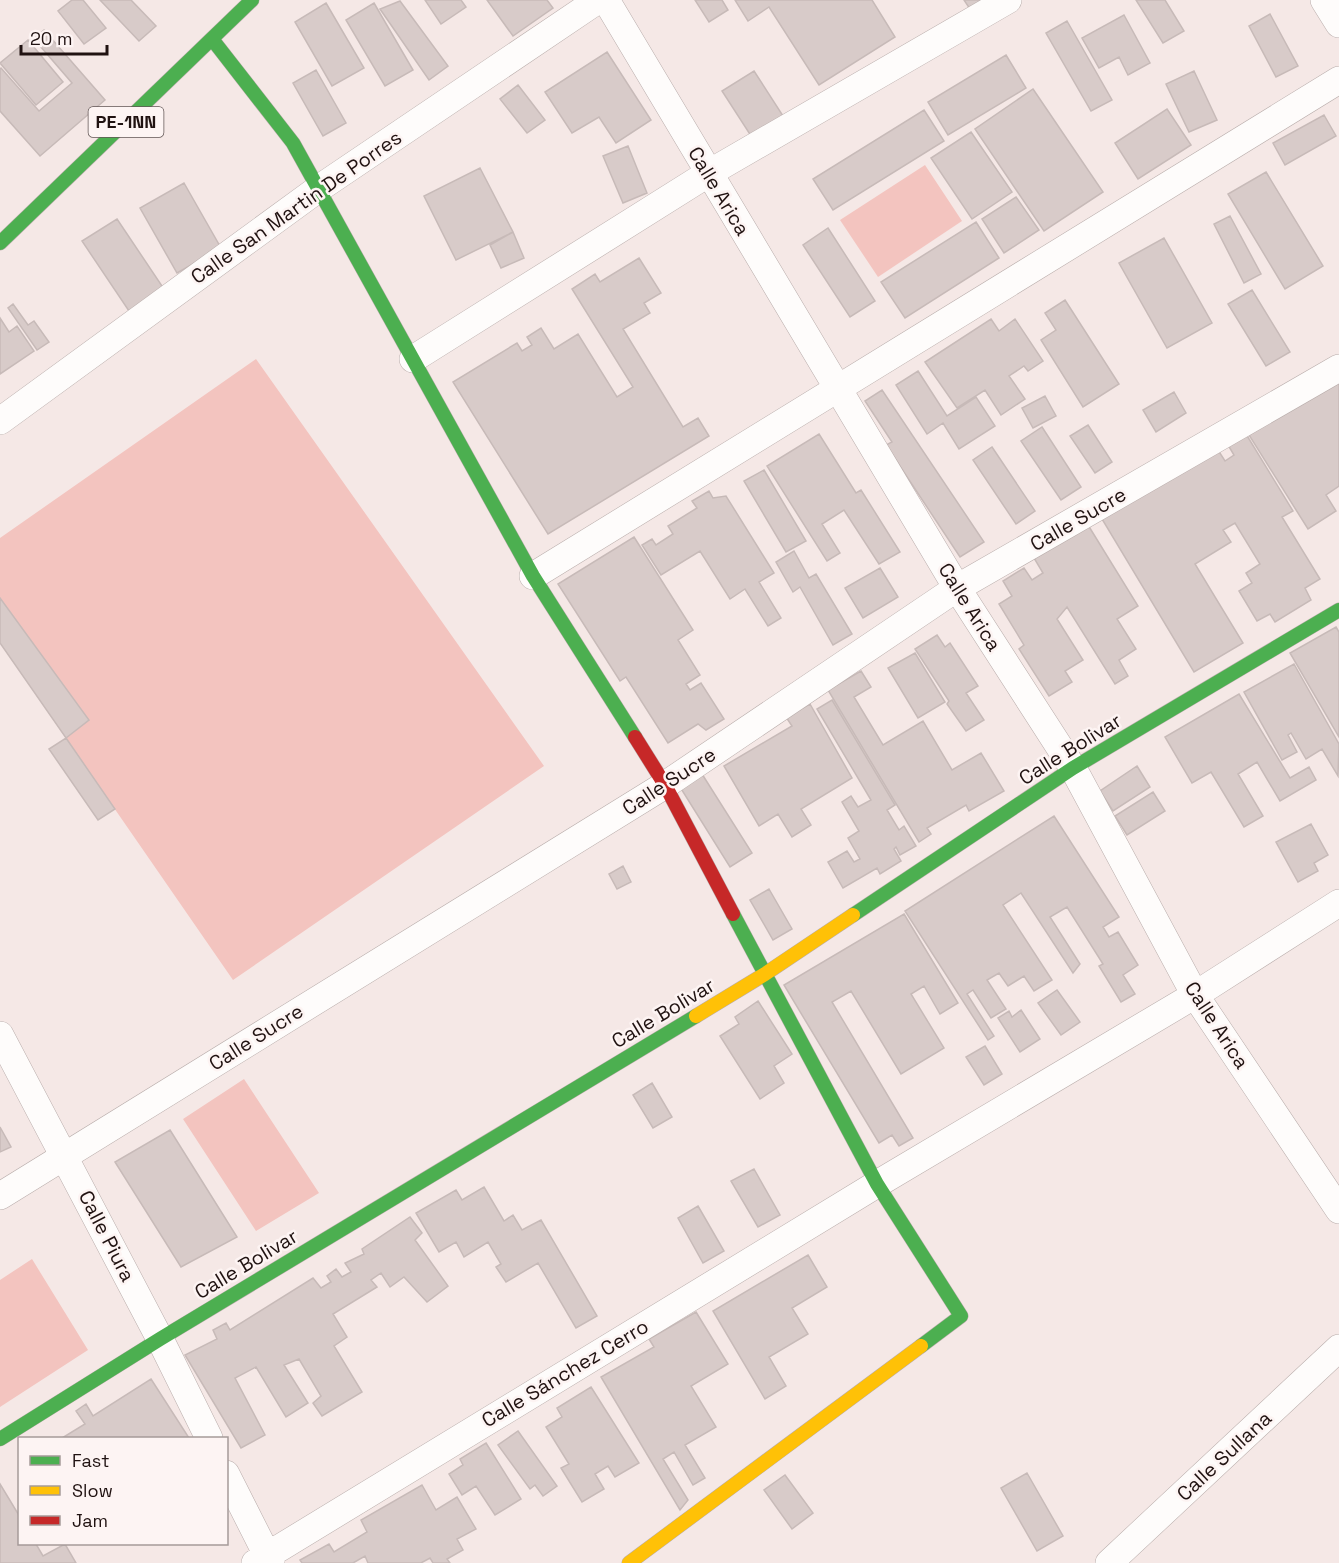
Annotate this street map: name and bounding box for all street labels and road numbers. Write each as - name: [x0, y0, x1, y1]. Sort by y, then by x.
- road number: PE-1NN: [88, 107, 164, 137]
- street label: Calle San Martin De Porres: [186, 124, 406, 290]
- street label: Calle Arica: [682, 142, 756, 240]
- street label: Calle Sucre: [1025, 481, 1131, 557]
- street label: Calle Arica: [933, 558, 1007, 656]
- street label: Calle Bolivar: [1014, 707, 1126, 791]
- street label: Calle Sucre: [617, 741, 721, 821]
- street label: Calle Bolivar: [607, 972, 719, 1054]
- street label: Calle Arica: [1179, 976, 1255, 1074]
- street label: Calle Sucre: [204, 998, 308, 1076]
- street label: Calle Piura: [73, 1186, 141, 1286]
- street label: Calle Bolivar: [190, 1223, 302, 1305]
- street label: Calle Sánchez Cerro: [477, 1313, 653, 1433]
- street label: Calle Sullana: [1171, 1405, 1277, 1507]

